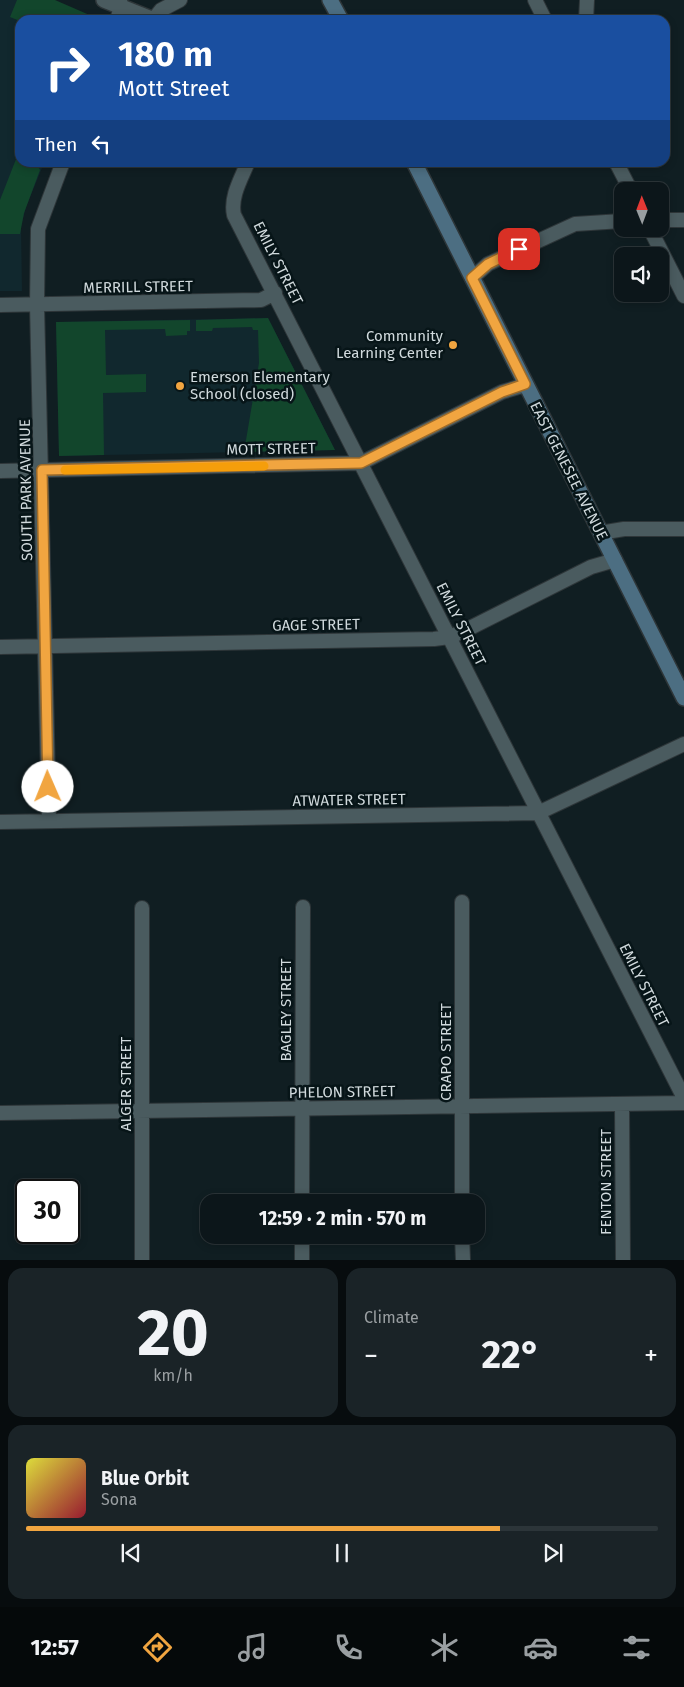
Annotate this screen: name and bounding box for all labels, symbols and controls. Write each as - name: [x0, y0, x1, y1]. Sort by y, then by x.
- text: 180 m: [118, 33, 213, 75]
- icon: right: [35, 35, 100, 100]
- text: Mott Street: [118, 75, 229, 102]
- icon: left: [87, 130, 115, 158]
- text: Then: [35, 133, 77, 156]
- north arrow: [614, 182, 669, 238]
- map controls: [614, 182, 669, 302]
- street label: EMILY STREET: [249, 218, 307, 308]
- pin: [498, 228, 540, 270]
- icon: arrive: [505, 235, 533, 263]
- button: sound: [614, 247, 669, 302]
- street label: MERRILL STREET: [83, 277, 193, 297]
- place label: Community Learning Center: [336, 327, 444, 362]
- marker: Community Learning Center: [447, 339, 459, 351]
- place label: Emerson Elementary School (closed): [190, 368, 330, 403]
- marker: Emerson Elementary School (closed): [174, 380, 186, 392]
- street label: EAST GENESEE AVENUE: [526, 399, 612, 543]
- street label: SOUTH PARK AVENUE: [16, 419, 36, 561]
- street label: MOTT STREET: [226, 439, 316, 459]
- street label: EMILY STREET: [432, 579, 490, 669]
- street label: GAGE STREET: [272, 615, 360, 635]
- position arrow: [21, 760, 73, 812]
- street label: ATWATER STREET: [292, 790, 406, 810]
- street label: EMILY STREET: [615, 940, 673, 1030]
- street label: BAGLEY STREET: [277, 958, 295, 1062]
- street label: CRAPO STREET: [437, 1003, 455, 1101]
- street label: ALGER STREET: [117, 1037, 135, 1131]
- street label: PHELON STREET: [288, 1082, 396, 1102]
- street label: FENTON STREET: [597, 1129, 615, 1235]
- speed limit sign: 30: [15, 1179, 80, 1244]
- text: 12:59 · 2 min · 570 m: [259, 1207, 426, 1230]
- text: 20: [137, 1294, 209, 1372]
- text: Climate: [364, 1308, 419, 1327]
- text: 22°: [481, 1332, 541, 1378]
- text: −: [364, 1339, 378, 1372]
- text: +: [644, 1339, 658, 1372]
- text: km/h: [153, 1366, 193, 1385]
- text: Blue Orbit: [101, 1467, 189, 1490]
- text: Sona: [101, 1490, 137, 1509]
- icon: previous: [117, 1539, 145, 1567]
- icon: pause: [328, 1539, 356, 1567]
- icon: next: [539, 1539, 567, 1567]
- icon: directions: [140, 1630, 175, 1665]
- icon: music: [235, 1630, 270, 1665]
- icon: phone: [331, 1630, 366, 1665]
- icon: climate: [427, 1630, 462, 1665]
- icon: car: [523, 1630, 558, 1665]
- icon: filters: [619, 1630, 654, 1665]
- text: 12:57: [30, 1634, 79, 1661]

